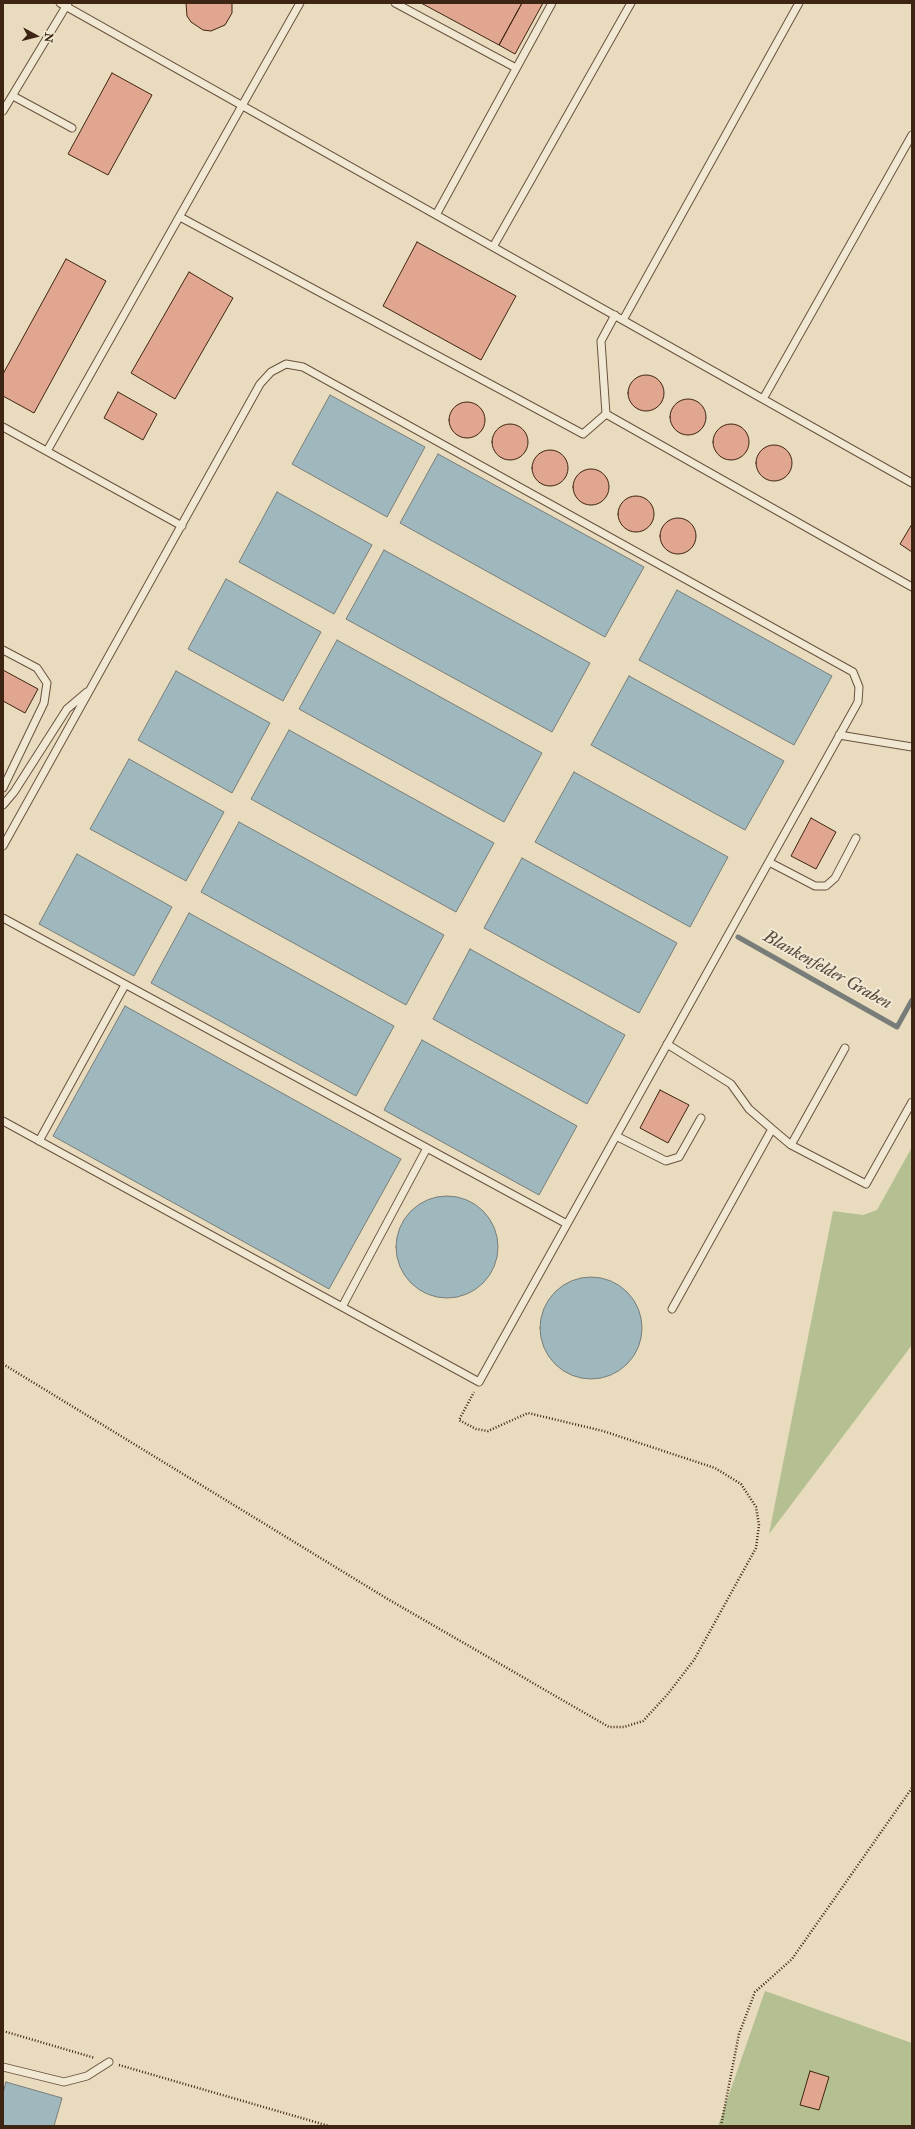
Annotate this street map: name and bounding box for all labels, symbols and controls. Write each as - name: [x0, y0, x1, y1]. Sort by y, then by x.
- north arrow: [16, 16, 56, 56]
- text: N: [41, 32, 55, 43]
- water label: Blankenfelder Graben: [759, 927, 895, 1015]

